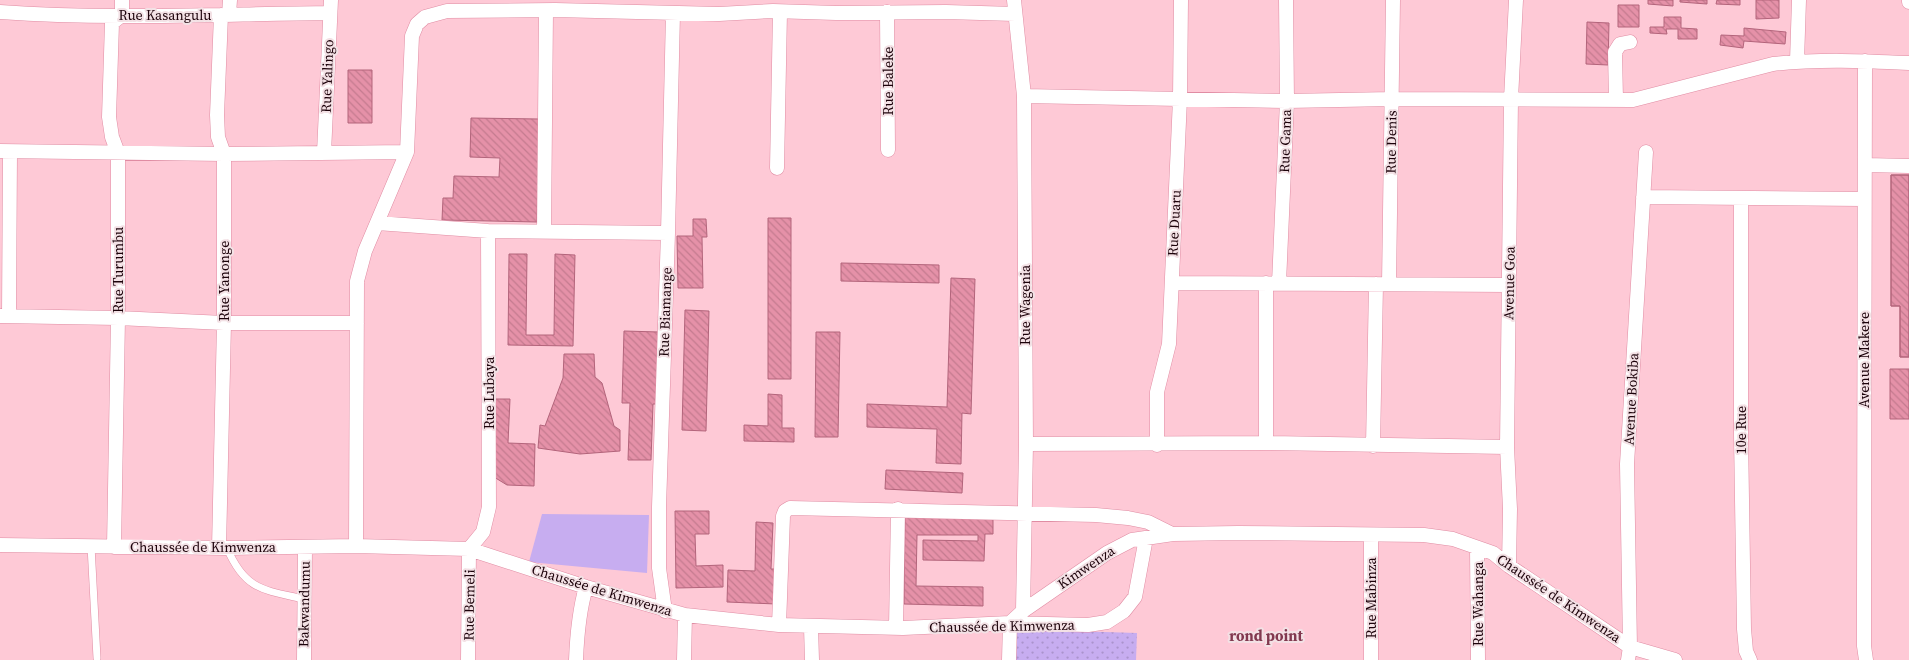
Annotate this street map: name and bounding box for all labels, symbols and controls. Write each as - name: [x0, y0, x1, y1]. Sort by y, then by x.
- street label: Rue Kasangulu: [119, 5, 211, 25]
- street label: Rue Yalingo: [316, 39, 338, 113]
- street label: Rue Baleke: [878, 46, 898, 116]
- street label: Rue Gama: [1274, 108, 1296, 173]
- street label: Rue Denis: [1380, 110, 1402, 174]
- street label: Rue Duaru: [1162, 189, 1186, 257]
- street label: Rue Turumbu: [108, 227, 128, 313]
- street label: Rue Yanonge: [214, 241, 234, 321]
- street label: Avenue Goa: [1498, 245, 1520, 320]
- street label: Rue Wagenia: [1015, 264, 1035, 345]
- street label: Rue Biamange: [653, 267, 677, 357]
- street label: Avenue Makere: [1854, 312, 1874, 408]
- street label: Avenue Bokiba: [1619, 351, 1643, 446]
- street label: Rue Lubaya: [479, 356, 499, 429]
- street label: 10e Rue: [1731, 406, 1751, 454]
- street label: Chaussée de Kimwenza: [130, 537, 277, 557]
- street label: Kimwenza: [1053, 540, 1119, 594]
- street label: Chaussée de Kimwenza: [1493, 549, 1626, 648]
- street label: Rue Mabinza: [1361, 557, 1381, 639]
- street label: Chaussée de Kimwenza: [529, 559, 675, 621]
- street label: Bakwandumu: [293, 561, 315, 647]
- street label: Rue Wahanga: [1468, 561, 1488, 646]
- street label: Rue Bemeli: [458, 569, 480, 641]
- street label: Chaussée de Kimwenza: [929, 615, 1076, 637]
- district label: rond point: [1229, 625, 1303, 646]

